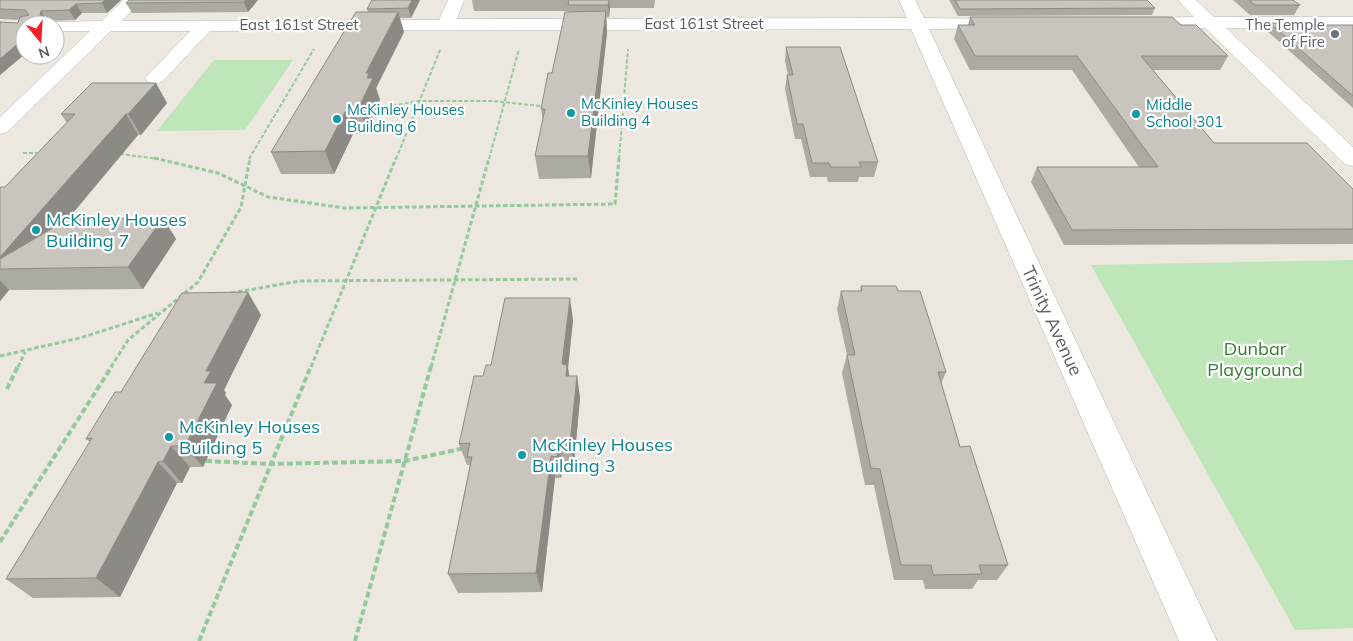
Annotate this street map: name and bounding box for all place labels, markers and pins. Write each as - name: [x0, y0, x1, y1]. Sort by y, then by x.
- place label: The Temple of Fire: [1245, 15, 1325, 51]
- marker: The Temple of Fire: [1329, 28, 1341, 40]
- place label: McKinley Houses Building 4: [581, 94, 698, 130]
- place label: Middle School 301: [1146, 95, 1223, 131]
- place label: McKinley Houses Building 6: [347, 100, 464, 136]
- marker: McKinley Houses Building 4: [565, 107, 577, 119]
- marker: Middle School 301: [1130, 108, 1142, 120]
- marker: McKinley Houses Building 6: [331, 113, 343, 125]
- place label: McKinley Houses Building 7: [46, 208, 187, 252]
- marker: McKinley Houses Building 7: [30, 224, 42, 236]
- place label: McKinley Houses Building 5: [179, 415, 320, 459]
- marker: McKinley Houses Building 5: [163, 431, 175, 443]
- place label: McKinley Houses Building 3: [532, 433, 673, 477]
- marker: McKinley Houses Building 3: [516, 449, 528, 461]

